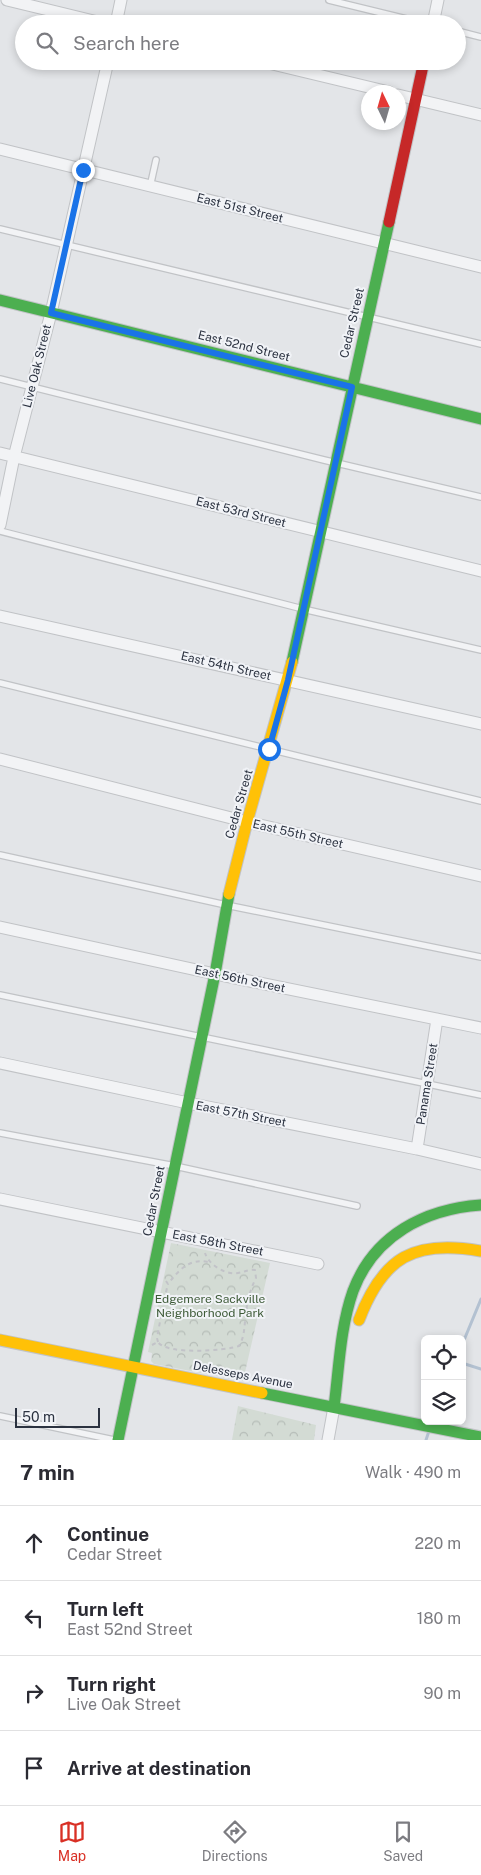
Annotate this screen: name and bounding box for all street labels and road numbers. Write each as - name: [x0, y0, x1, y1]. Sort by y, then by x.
- street label: East 51st Street: [195, 190, 285, 226]
- street label: Cedar Street: [337, 286, 367, 359]
- street label: Live Oak Street: [20, 323, 54, 409]
- street label: East 52nd Street: [197, 328, 292, 364]
- street label: East 53rd Street: [194, 494, 288, 530]
- street label: East 54th Street: [179, 649, 273, 683]
- street label: Cedar Street: [222, 767, 256, 840]
- street label: East 55th Street: [251, 817, 345, 851]
- street label: East 56th Street: [193, 963, 287, 995]
- street label: Panama Street: [414, 1042, 440, 1126]
- street label: East 57th Street: [195, 1098, 288, 1130]
- street label: Cedar Street: [140, 1164, 168, 1237]
- street label: East 58th Street: [171, 1227, 265, 1259]
- street label: Delesseps Avenue: [192, 1358, 294, 1392]

